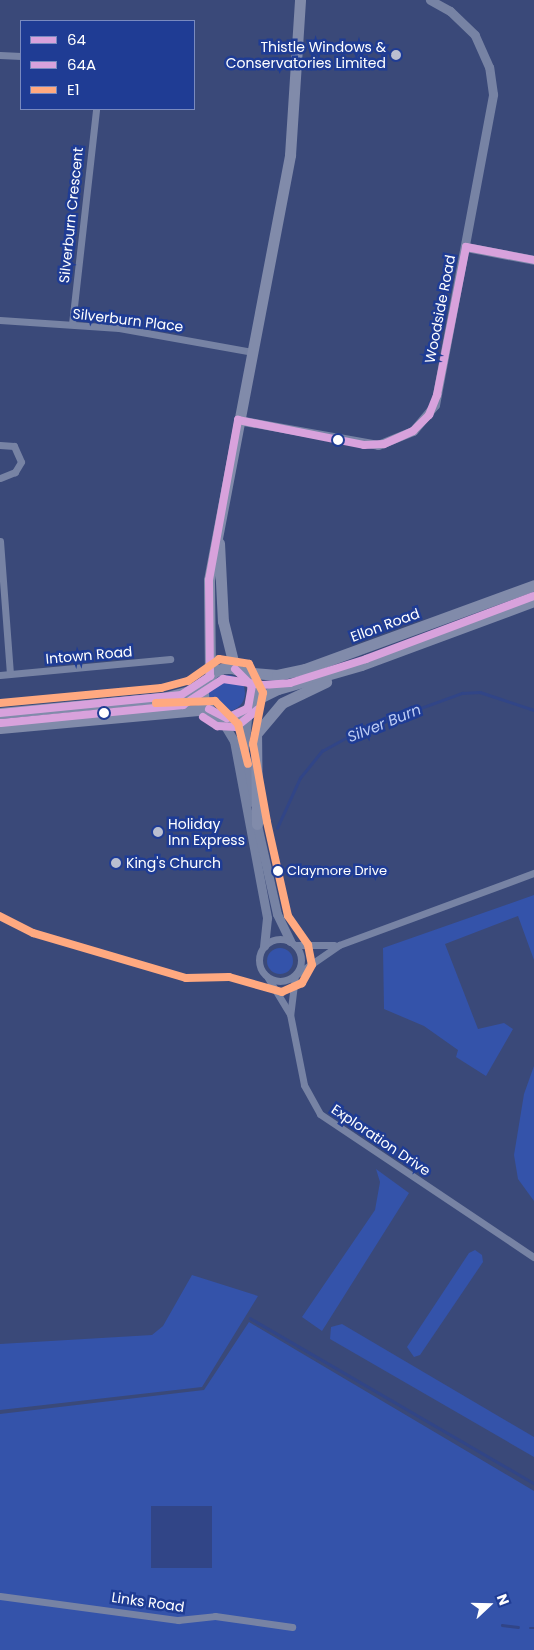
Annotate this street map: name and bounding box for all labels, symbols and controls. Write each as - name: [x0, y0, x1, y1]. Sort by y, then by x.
- legend: [20, 20, 195, 110]
- text: 64: [67, 29, 86, 50]
- place label: Thistle Windows & Conservatories Limited: [226, 39, 386, 72]
- marker: Thistle Windows & Conservatories Limited: [390, 49, 402, 61]
- text: 64A: [67, 54, 96, 75]
- text: E1: [67, 79, 80, 100]
- street label: Silverburn Crescent: [56, 146, 86, 284]
- street label: Woodside Road: [421, 253, 459, 365]
- street label: Silverburn Place: [72, 305, 184, 335]
- unlabelled marker: [333, 435, 343, 445]
- street label: Ellon Road: [348, 605, 422, 645]
- street label: Intown Road: [45, 643, 133, 667]
- water label: Silver Burn: [345, 700, 423, 746]
- unlabelled marker: [99, 708, 109, 718]
- place label: Holiday Inn Express: [168, 816, 245, 849]
- marker: Holiday Inn Express: [152, 826, 164, 838]
- place label: King's Church: [126, 855, 221, 871]
- marker: King's Church: [110, 857, 122, 869]
- place label: Claymore Drive: [287, 863, 387, 879]
- marker: Claymore Drive: [273, 866, 283, 876]
- street label: Exploration Drive: [328, 1101, 434, 1179]
- north arrow: [464, 1580, 514, 1630]
- street label: Links Road: [111, 1589, 185, 1615]
- text: N: [492, 1591, 514, 1608]

